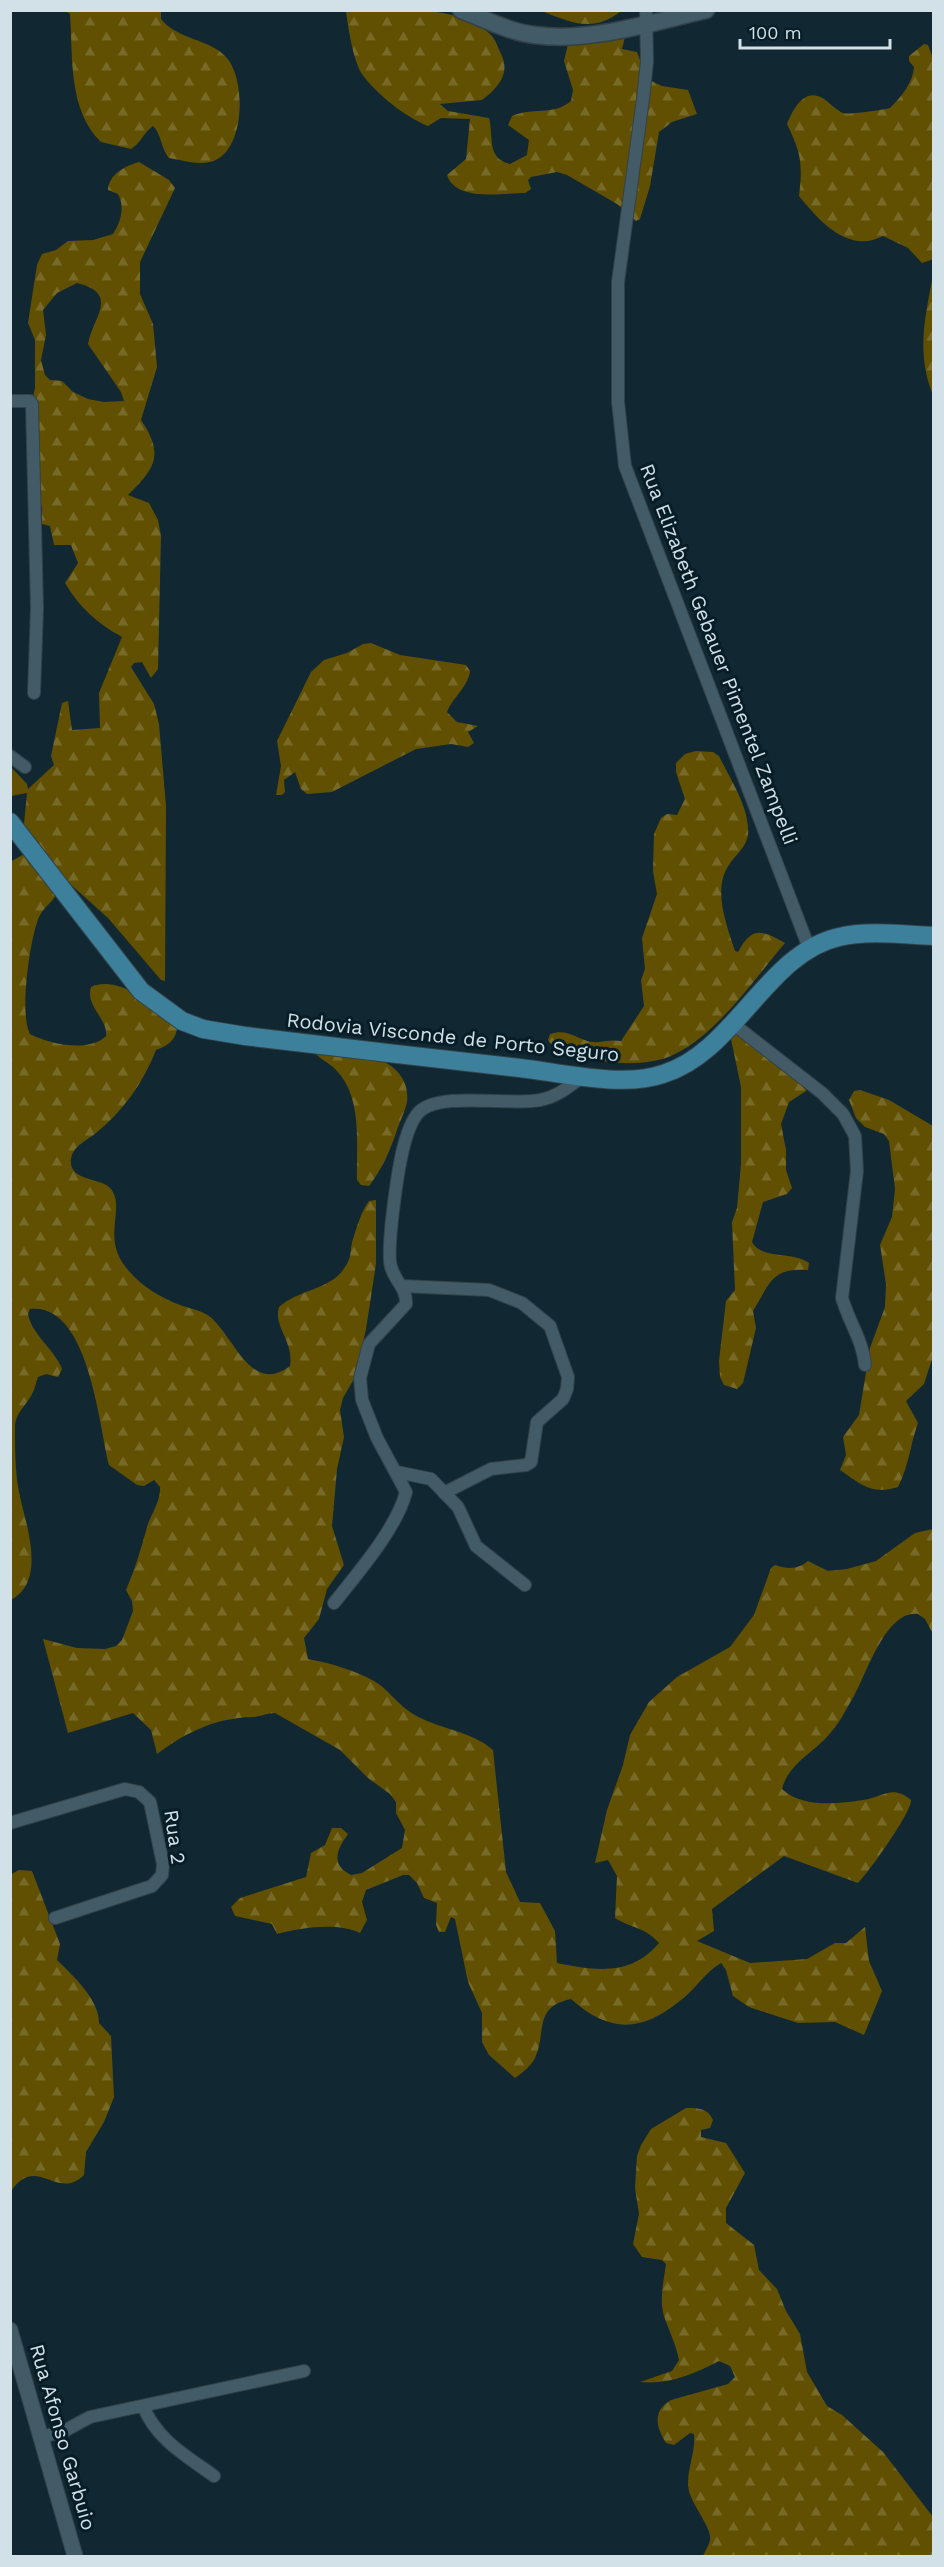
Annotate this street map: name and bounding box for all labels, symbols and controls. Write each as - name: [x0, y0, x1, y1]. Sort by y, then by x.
- scale bar: [740, 12, 890, 50]
- text: 100 m: [749, 22, 802, 43]
- street label: Rua Elizabeth Gebauer Pimentel Zampelli: [635, 460, 803, 848]
- street label: Rodovia Visconde de Porto Seguro: [285, 1008, 621, 1066]
- street label: Rua 2: [159, 1808, 191, 1866]
- street label: Rua Afonso Garbuio: [25, 2341, 101, 2533]

